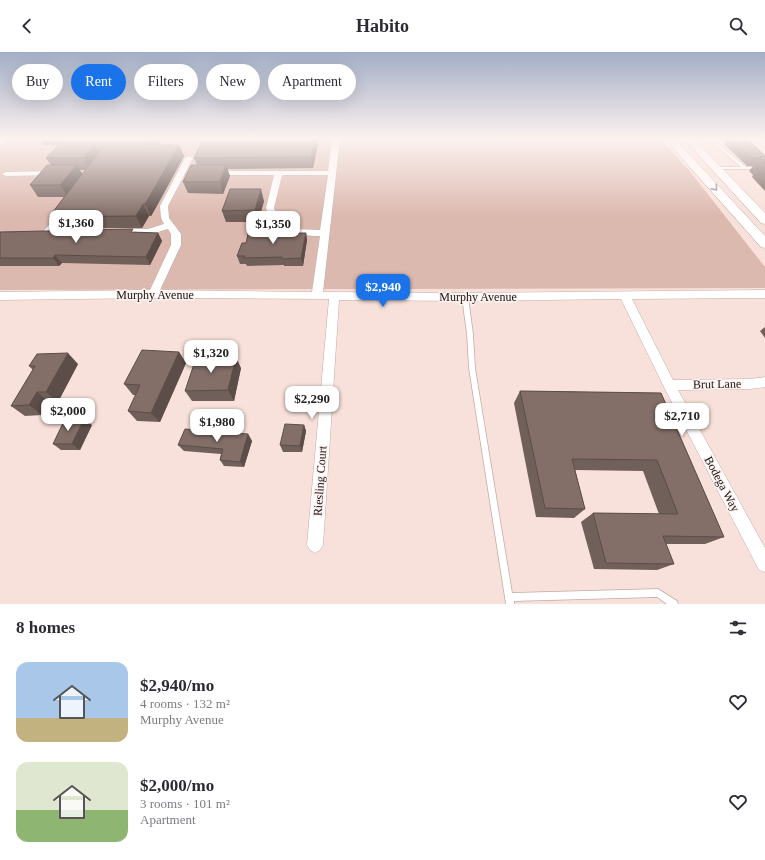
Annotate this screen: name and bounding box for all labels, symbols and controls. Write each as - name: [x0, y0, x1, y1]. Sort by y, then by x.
- icon: back: [16, 15, 38, 37]
- icon: search: [727, 15, 749, 37]
- text: Habito: [356, 16, 409, 36]
- chip: Buy: [12, 64, 63, 100]
- chip: Rent: [71, 64, 126, 100]
- chip: Filters: [134, 64, 198, 100]
- chip: New: [206, 64, 260, 100]
- chip: Apartment: [268, 64, 356, 100]
- one-way arrow: [710, 183, 718, 191]
- pin: $1,360: [43, 210, 109, 244]
- pin: $1,350: [240, 211, 306, 245]
- text: $1,360: [58, 215, 94, 230]
- text: $1,350: [255, 216, 291, 231]
- pin: $2,940: [350, 274, 416, 308]
- text: $2,940: [365, 279, 401, 294]
- street label: Murphy Avenue: [116, 288, 194, 302]
- street label: Murphy Avenue: [439, 290, 517, 304]
- pin: $1,320: [178, 340, 244, 374]
- text: $1,320: [193, 345, 229, 360]
- street label: Brut Lane: [693, 377, 741, 391]
- pin: $2,290: [279, 386, 345, 420]
- text: $2,290: [294, 391, 330, 406]
- pin: $2,000: [35, 398, 101, 432]
- text: $2,000: [50, 403, 86, 418]
- pin: $2,710: [649, 403, 715, 437]
- text: $2,710: [664, 408, 700, 423]
- pin: $1,980: [184, 409, 250, 443]
- text: $1,980: [199, 414, 235, 429]
- street label: Riesling Court: [311, 445, 329, 517]
- street label: Bodega Way: [701, 454, 743, 514]
- icon: filters: [727, 617, 749, 639]
- text: 8 homes: [16, 618, 75, 637]
- text: $2,940/mo: [140, 676, 214, 695]
- icon: home: [48, 678, 96, 726]
- icon: heart: [727, 691, 749, 713]
- text: 4 rooms · 132 m²: [140, 696, 230, 711]
- text: Murphy Avenue: [140, 712, 224, 727]
- text: $2,000/mo: [140, 776, 214, 795]
- icon: home: [48, 778, 96, 826]
- icon: heart: [727, 791, 749, 813]
- text: 3 rooms · 101 m²: [140, 796, 230, 811]
- text: Apartment: [140, 812, 196, 827]

